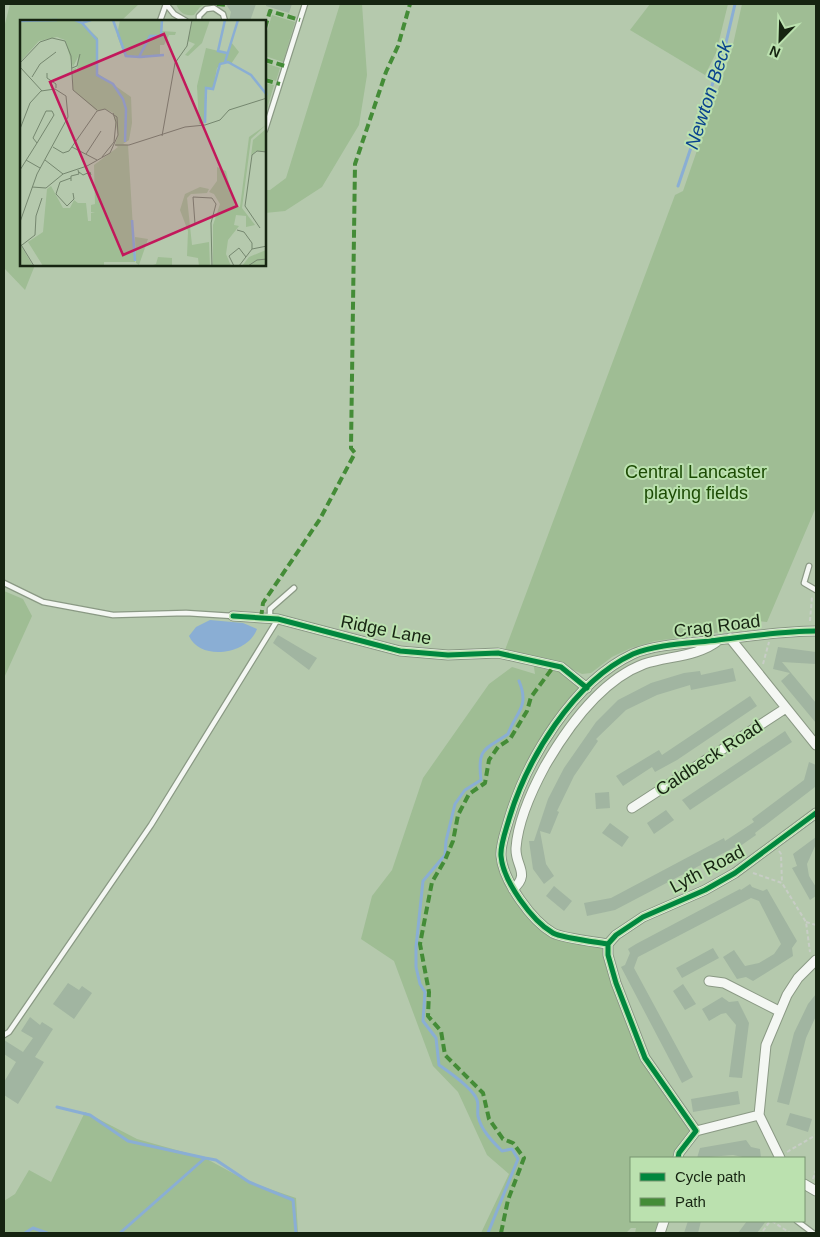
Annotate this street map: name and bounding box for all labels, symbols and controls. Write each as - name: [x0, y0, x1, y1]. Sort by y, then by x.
- north arrow: [755, 15, 805, 65]
- inset map: [20, 20, 266, 266]
- water label: Newton Beck: [681, 37, 736, 152]
- text: N: [767, 43, 783, 61]
- park label: Central Lancaster playing fields: [625, 462, 767, 503]
- street label: Ridge Lane: [339, 611, 433, 649]
- street label: Crag Road: [673, 611, 761, 641]
- street label: Caldbeck Road: [652, 716, 766, 800]
- street label: Lyth Road: [666, 841, 748, 897]
- legend: [630, 1157, 805, 1222]
- text: Cycle path: [675, 1168, 746, 1185]
- text: Path: [675, 1193, 706, 1210]

